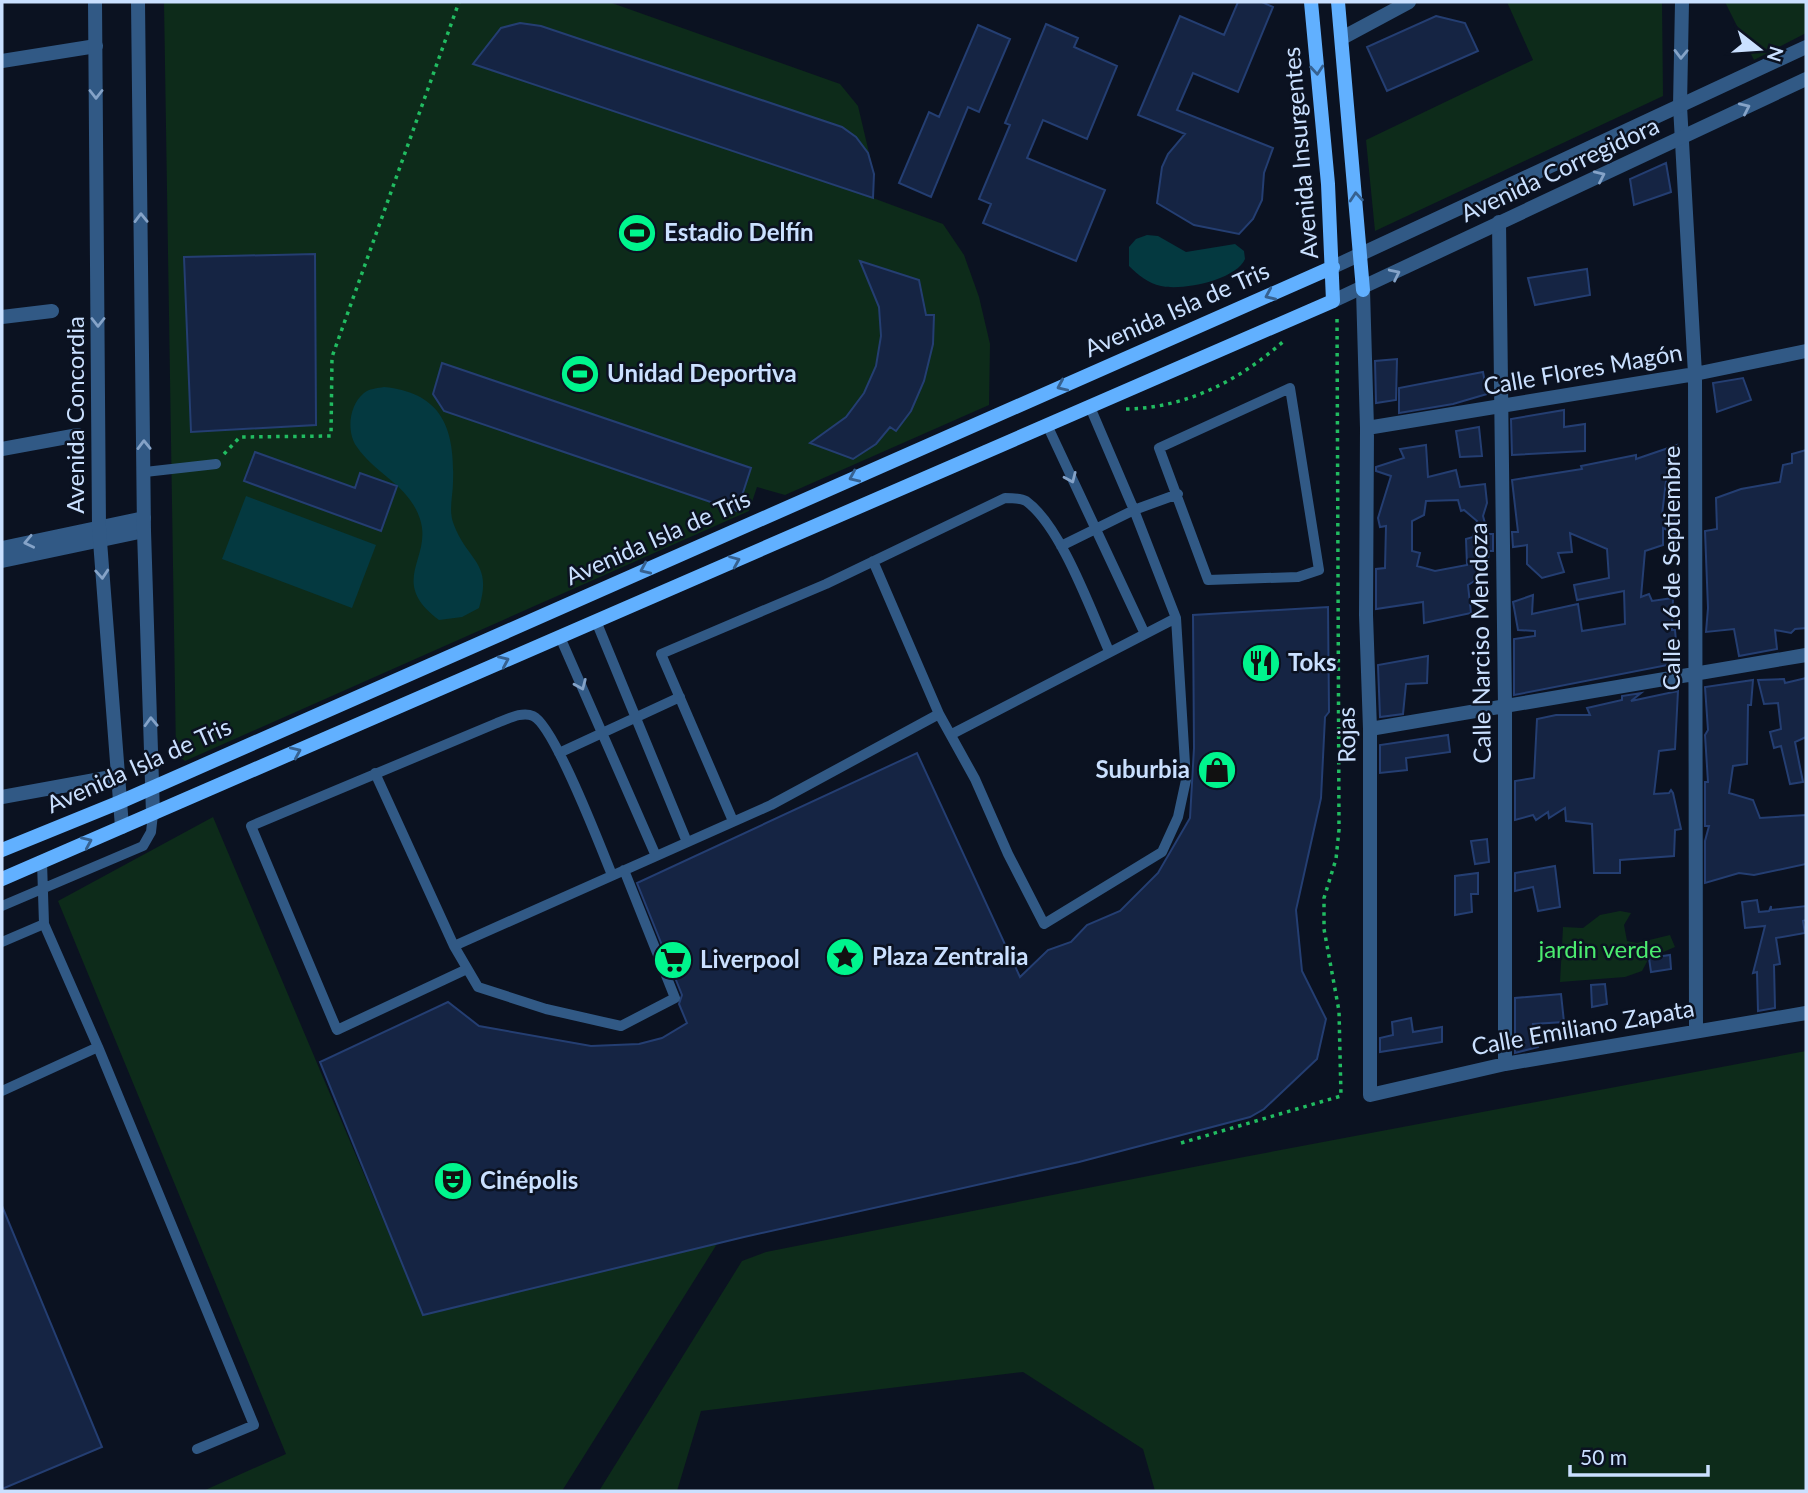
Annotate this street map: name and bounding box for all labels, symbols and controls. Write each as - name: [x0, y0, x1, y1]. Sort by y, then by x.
- north arrow: [1724, 14, 1794, 84]
- text: N: [1763, 44, 1789, 64]
- street label: Avenida Insurgentes: [1276, 46, 1323, 260]
- one-way arrow: [1673, 49, 1689, 60]
- one-way arrow: [1309, 65, 1324, 76]
- one-way arrow: [88, 90, 104, 100]
- one-way arrow: [1738, 103, 1750, 117]
- street label: Avenida Corregidora: [1456, 110, 1663, 227]
- one-way arrow: [1593, 170, 1606, 184]
- one-way arrow: [1349, 191, 1364, 202]
- one-way arrow: [133, 212, 149, 222]
- sports icon: Estadio Delfín: [616, 212, 658, 254]
- place label: Estadio Delfín: [664, 217, 813, 246]
- street label: Avenida Isla de Tris: [1080, 255, 1273, 362]
- one-way arrow: [1388, 268, 1400, 282]
- one-way arrow: [1265, 287, 1277, 301]
- street label: Avenida Concordia: [60, 316, 89, 514]
- one-way arrow: [90, 317, 106, 328]
- street label: Calle Flores Magón: [1481, 337, 1684, 400]
- sports icon: Unidad Deportiva: [559, 353, 601, 395]
- place label: Unidad Deportiva: [607, 358, 797, 387]
- one-way arrow: [1057, 378, 1069, 392]
- one-way arrow: [136, 439, 152, 450]
- street label: Calle 16 de Septiembre: [1656, 446, 1685, 690]
- one-way arrow: [848, 469, 861, 483]
- one-way arrow: [1063, 471, 1077, 483]
- street label: Avenida Isla de Tris: [561, 483, 754, 590]
- street label: Calle Narciso Mendoza: [1463, 522, 1496, 764]
- one-way arrow: [23, 534, 35, 549]
- one-way arrow: [728, 555, 741, 569]
- one-way arrow: [640, 561, 652, 575]
- one-way arrow: [94, 569, 109, 580]
- restaurant icon: Toks: [1240, 642, 1282, 684]
- place label: Toks: [1288, 647, 1337, 676]
- one-way arrow: [497, 655, 509, 669]
- one-way arrow: [573, 678, 587, 690]
- street label: Rojas: [1331, 707, 1360, 763]
- street label: Avenida Isla de Tris: [42, 711, 235, 818]
- one-way arrow: [144, 716, 159, 727]
- one-way arrow: [288, 746, 301, 760]
- shop icon: Suburbia: [1196, 749, 1238, 791]
- place label: Suburbia: [1096, 754, 1190, 783]
- one-way arrow: [80, 837, 92, 851]
- park label: jardin verde: [1537, 934, 1662, 963]
- place icon: Plaza Zentralia: [824, 936, 866, 978]
- supermarket icon: Liverpool: [652, 939, 694, 981]
- place label: Plaza Zentralia: [872, 941, 1028, 970]
- place label: Liverpool: [700, 944, 800, 973]
- street label: Calle Emiliano Zapata: [1469, 993, 1696, 1060]
- theatre icon: Cinépolis: [432, 1160, 474, 1202]
- place label: Cinépolis: [480, 1165, 578, 1194]
- scale bar: [1570, 1434, 1708, 1478]
- text: 50 m: [1580, 1444, 1627, 1469]

